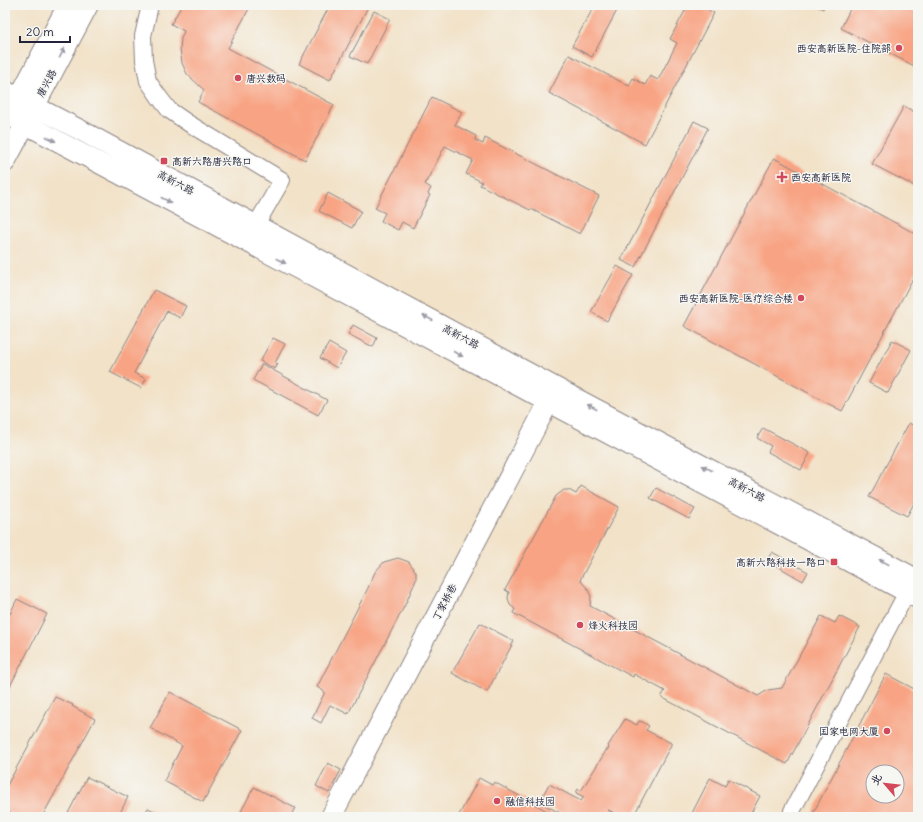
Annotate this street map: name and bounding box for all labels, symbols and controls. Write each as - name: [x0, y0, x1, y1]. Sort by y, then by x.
- scale bar: [20, 18, 70, 44]
- text: 20 m: [26, 24, 54, 39]
- place label: 西安高新医院-住院部: [797, 42, 891, 55]
- marker: 西安高新医院-住院部: [894, 43, 904, 53]
- one-way arrow: [59, 47, 66, 59]
- street label: 唐兴路: [34, 67, 59, 100]
- place label: 唐兴数码: [246, 72, 286, 85]
- marker: 唐兴数码: [233, 73, 243, 83]
- one-way arrow: [46, 136, 57, 142]
- place label: 高新六路唐兴路口: [172, 155, 252, 168]
- marker: 高新六路唐兴路口: [159, 156, 169, 166]
- street label: 高新六路: [155, 167, 196, 198]
- marker: 西安高新医院: [776, 171, 788, 183]
- place label: 西安高新医院: [791, 171, 851, 184]
- one-way arrow: [160, 197, 172, 203]
- one-way arrow: [275, 257, 287, 264]
- place label: 西安高新医院-医疗综合楼: [679, 292, 793, 305]
- marker: 西安高新医院-医疗综合楼: [796, 293, 806, 303]
- one-way arrow: [423, 315, 434, 322]
- street label: 高新六路: [440, 321, 481, 352]
- one-way arrow: [452, 350, 464, 357]
- one-way arrow: [586, 403, 598, 410]
- one-way arrow: [701, 464, 713, 471]
- street label: 高新六路: [726, 474, 767, 505]
- place label: 高新六路科技一路口: [736, 556, 826, 569]
- marker: 高新六路科技一路口: [829, 557, 839, 567]
- one-way arrow: [878, 558, 889, 565]
- street label: 丁家桥巷: [429, 581, 460, 623]
- place label: 烽火科技园: [588, 619, 638, 632]
- marker: 烽火科技园: [575, 620, 585, 630]
- place label: 国家电网大厦: [819, 725, 879, 738]
- marker: 国家电网大厦: [882, 726, 892, 736]
- north arrow: [865, 764, 905, 804]
- text: 北: [867, 771, 885, 787]
- place label: 融信科技园: [505, 795, 555, 808]
- marker: 融信科技园: [492, 796, 502, 806]

